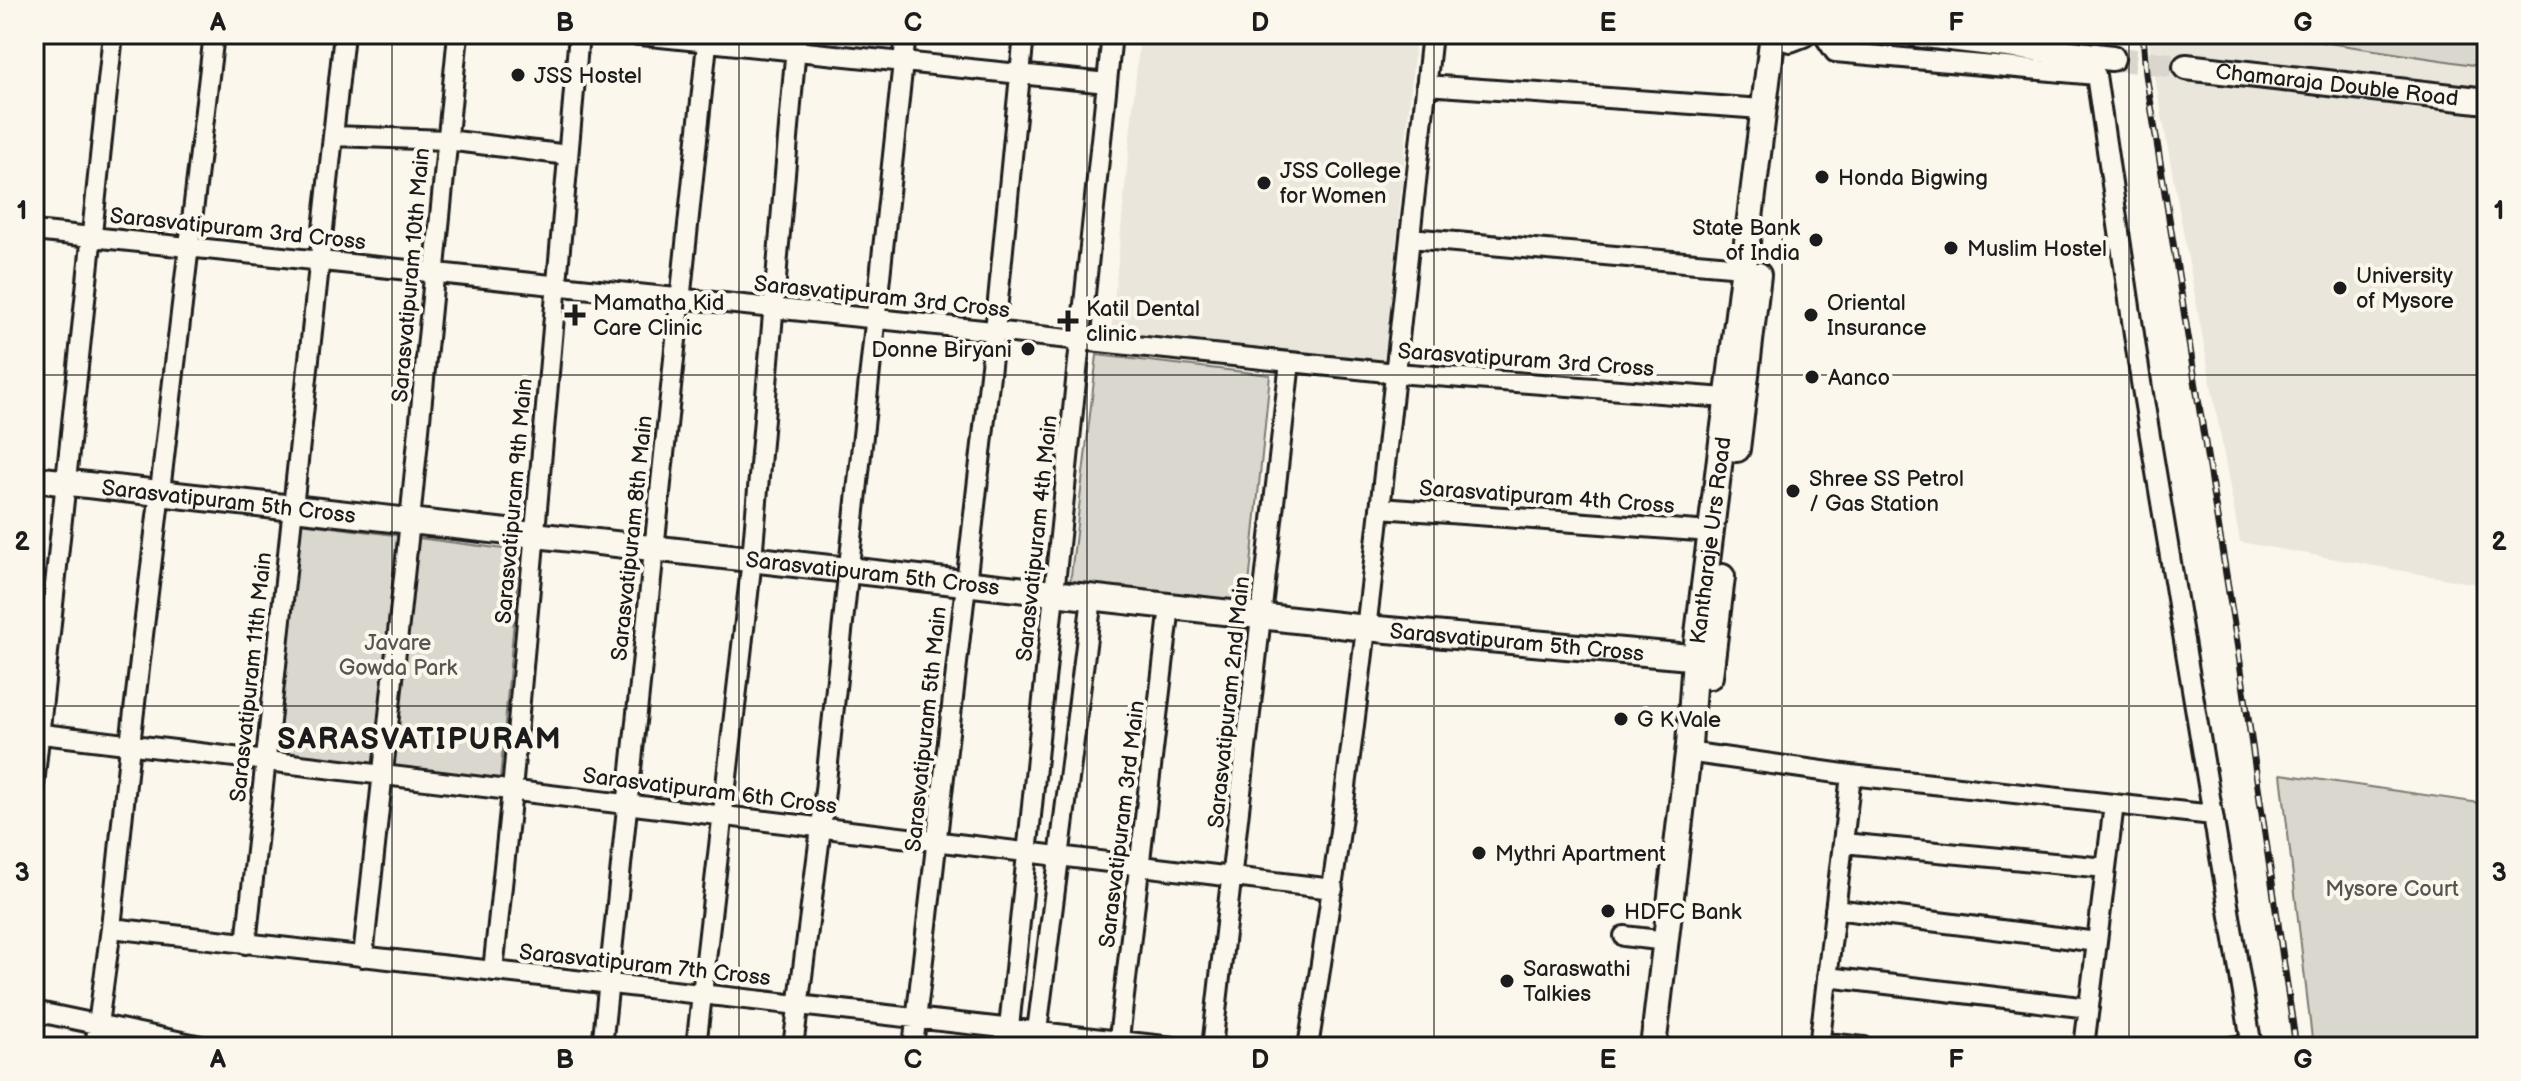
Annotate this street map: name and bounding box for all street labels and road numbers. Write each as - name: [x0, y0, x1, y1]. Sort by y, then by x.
- street label: Chamaraja Double Road: [2214, 58, 2460, 113]
- street label: Sarasvatipuram 10th Main: [387, 147, 436, 404]
- street label: Sarasvatipuram 3rd Cross: [109, 203, 367, 256]
- street label: Sarasvatipuram 3rd Cross: [753, 271, 1011, 324]
- street label: Sarasvatipuram 3rd Cross: [1397, 338, 1655, 383]
- street label: Sarasvatipuram 9th Main: [490, 377, 539, 625]
- street label: Sarasvatipuram 8th Main: [606, 414, 659, 662]
- street label: Sarasvatipuram 4th Main: [1011, 414, 1064, 663]
- street label: Kantharaje Urs Road: [1685, 435, 1738, 646]
- street label: Sarasvatipuram 5th Cross: [100, 475, 357, 530]
- street label: Sarasvatipuram 4th Cross: [1418, 475, 1676, 520]
- street label: Sarasvatipuram 5th Cross: [744, 547, 1001, 602]
- street label: Sarasvatipuram 11th Main: [225, 551, 278, 803]
- street label: Sarasvatipuram 2nd Main: [1203, 575, 1256, 829]
- street label: Sarasvatipuram 5th Main: [900, 605, 953, 853]
- street label: Sarasvatipuram 5th Cross: [1389, 618, 1645, 668]
- street label: Sarasvatipuram 3rd Main: [1094, 699, 1151, 949]
- street label: Sarasvatipuram 6th Cross: [581, 762, 839, 820]
- street label: Sarasvatipuram 7th Cross: [518, 939, 772, 992]

